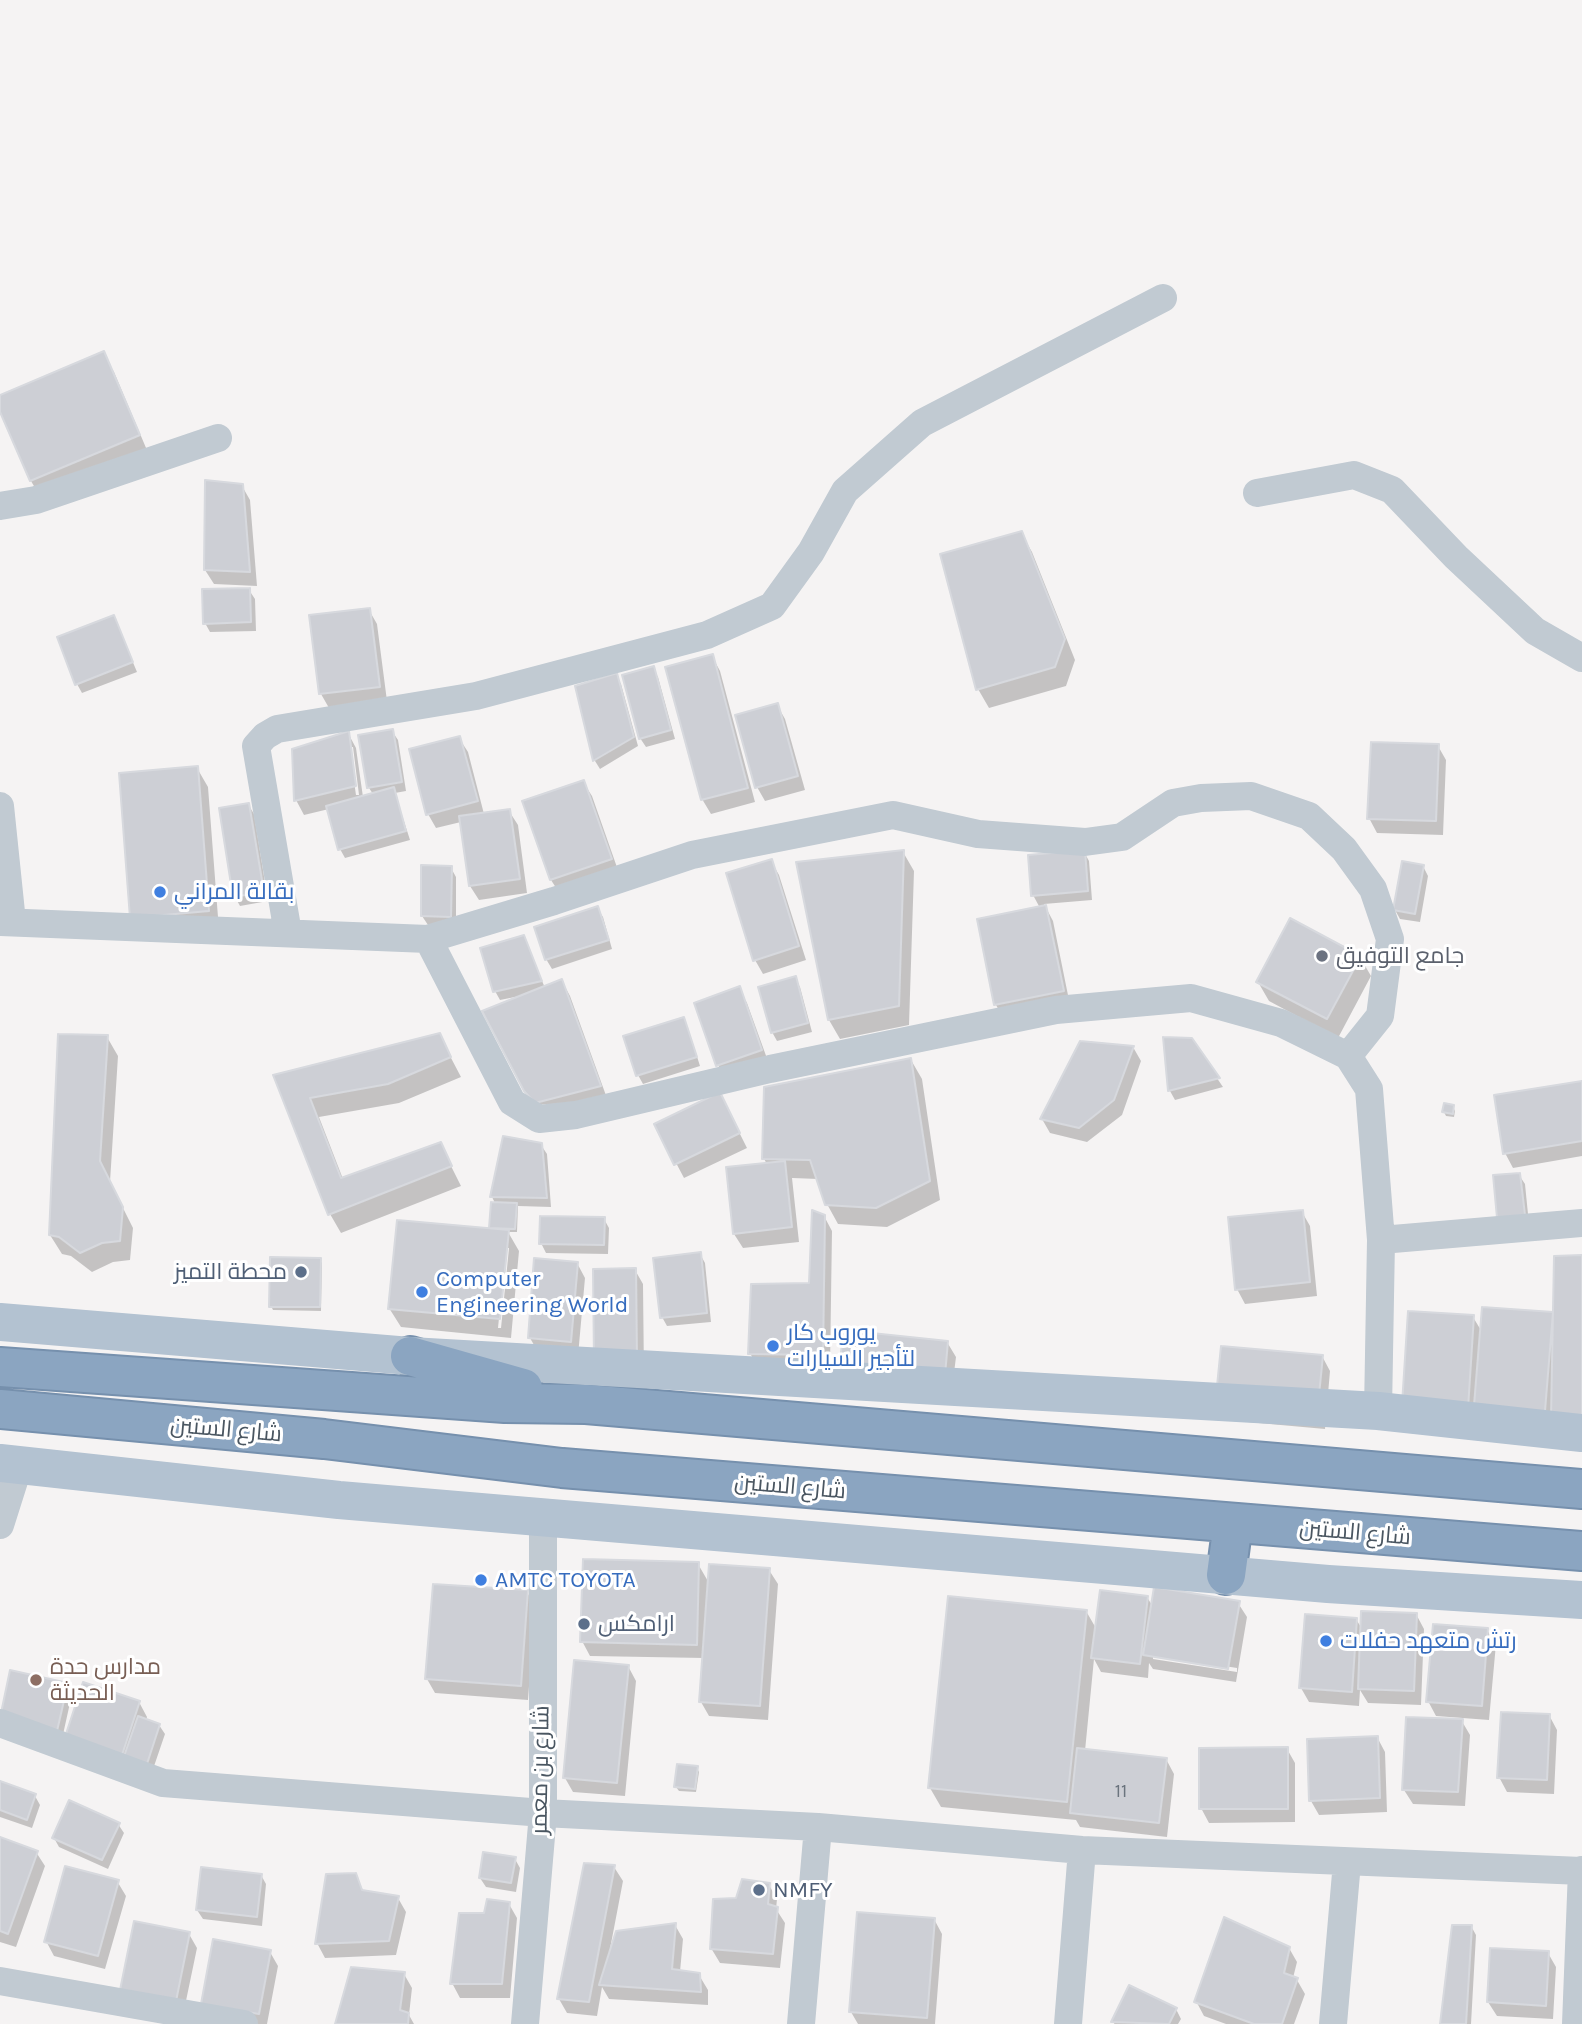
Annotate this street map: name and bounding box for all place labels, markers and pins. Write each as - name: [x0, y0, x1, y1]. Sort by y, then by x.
- place label: بقالة المراني: [174, 878, 294, 906]
- marker: بقالة المراني: [152, 884, 168, 900]
- place label: جامع التوفيق: [1336, 942, 1464, 970]
- marker: جامع التوفيق: [1314, 948, 1330, 964]
- place label: محطة التميز: [174, 1258, 287, 1286]
- marker: محطة التميز: [293, 1264, 309, 1280]
- place label: Computer Engineering World: [436, 1265, 628, 1319]
- marker: Computer Engineering World: [414, 1284, 430, 1300]
- place label: يوروب كار لتأجير السيارات: [787, 1319, 915, 1373]
- marker: يوروب كار لتأجير السيارات: [765, 1338, 781, 1354]
- place label: AMTC TOYOTA: [495, 1566, 636, 1594]
- marker: AMTC TOYOTA: [473, 1572, 489, 1588]
- place label: ارامكس: [598, 1610, 675, 1638]
- marker: ارامكس: [576, 1616, 592, 1632]
- place label: رتش متعهد حفلات: [1340, 1627, 1517, 1655]
- marker: رتش متعهد حفلات: [1318, 1633, 1334, 1649]
- place label: مدارس حدة الحديثة: [50, 1653, 161, 1707]
- marker: مدارس حدة الحديثة: [28, 1672, 44, 1688]
- place label: NMFY: [773, 1876, 833, 1904]
- marker: NMFY: [751, 1882, 767, 1898]

